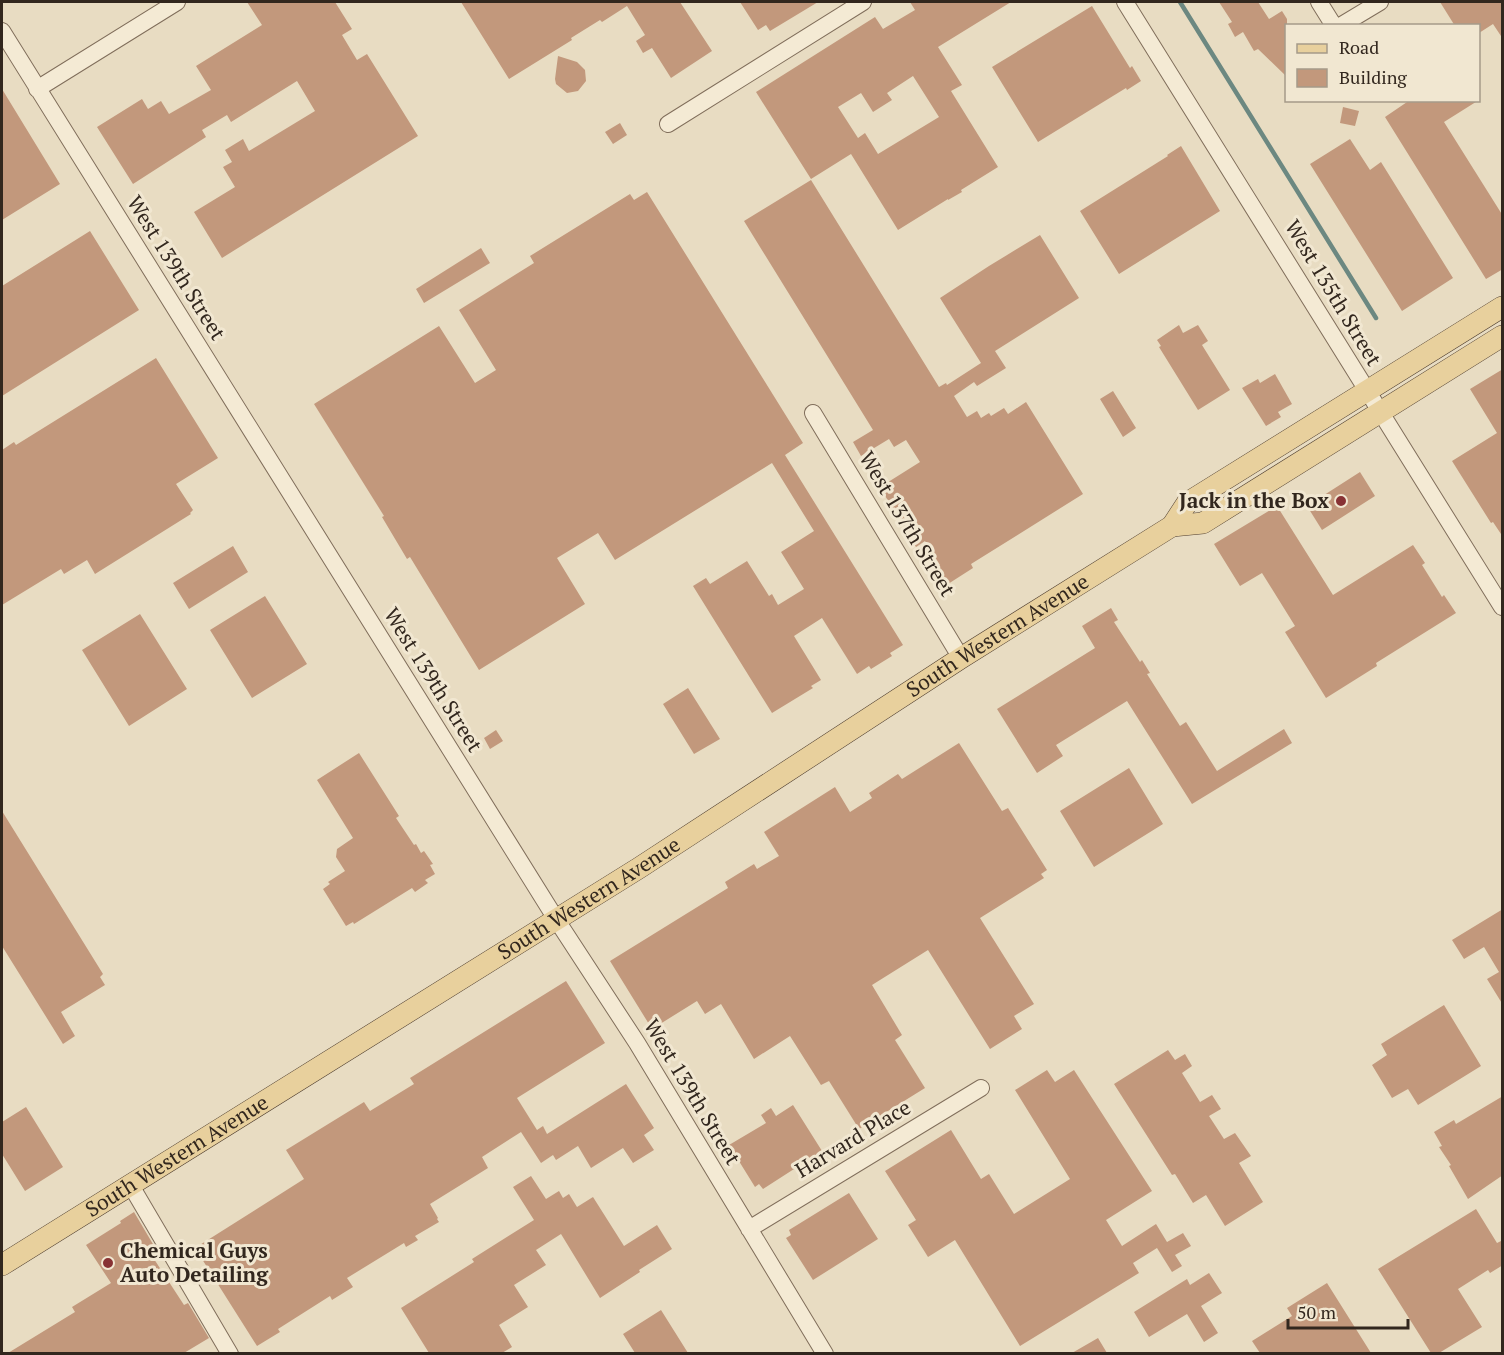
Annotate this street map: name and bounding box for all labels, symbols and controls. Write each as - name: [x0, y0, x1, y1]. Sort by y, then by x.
- legend: [1285, 24, 1480, 102]
- text: Road: [1339, 35, 1379, 59]
- text: Building: [1339, 65, 1407, 89]
- street label: West 139th Street: [121, 190, 233, 345]
- street label: West 135th Street: [1279, 214, 1389, 371]
- street label: West 137th Street: [853, 446, 962, 601]
- place label: Jack in the Box: [1179, 486, 1329, 514]
- marker: Jack in the Box: [1334, 494, 1348, 508]
- street label: South Western Avenue: [901, 567, 1094, 703]
- street label: West 139th Street: [378, 602, 490, 757]
- street label: South Western Avenue: [492, 830, 685, 966]
- street label: West 139th Street: [638, 1013, 748, 1170]
- street label: South Western Avenue: [80, 1088, 273, 1223]
- street label: Harvard Place: [790, 1093, 915, 1184]
- place label: Chemical Guys Auto Detailing: [120, 1236, 269, 1288]
- marker: Chemical Guys Auto Detailing: [101, 1256, 115, 1270]
- scale bar: [1288, 1292, 1408, 1330]
- text: 50 m: [1297, 1300, 1337, 1324]

